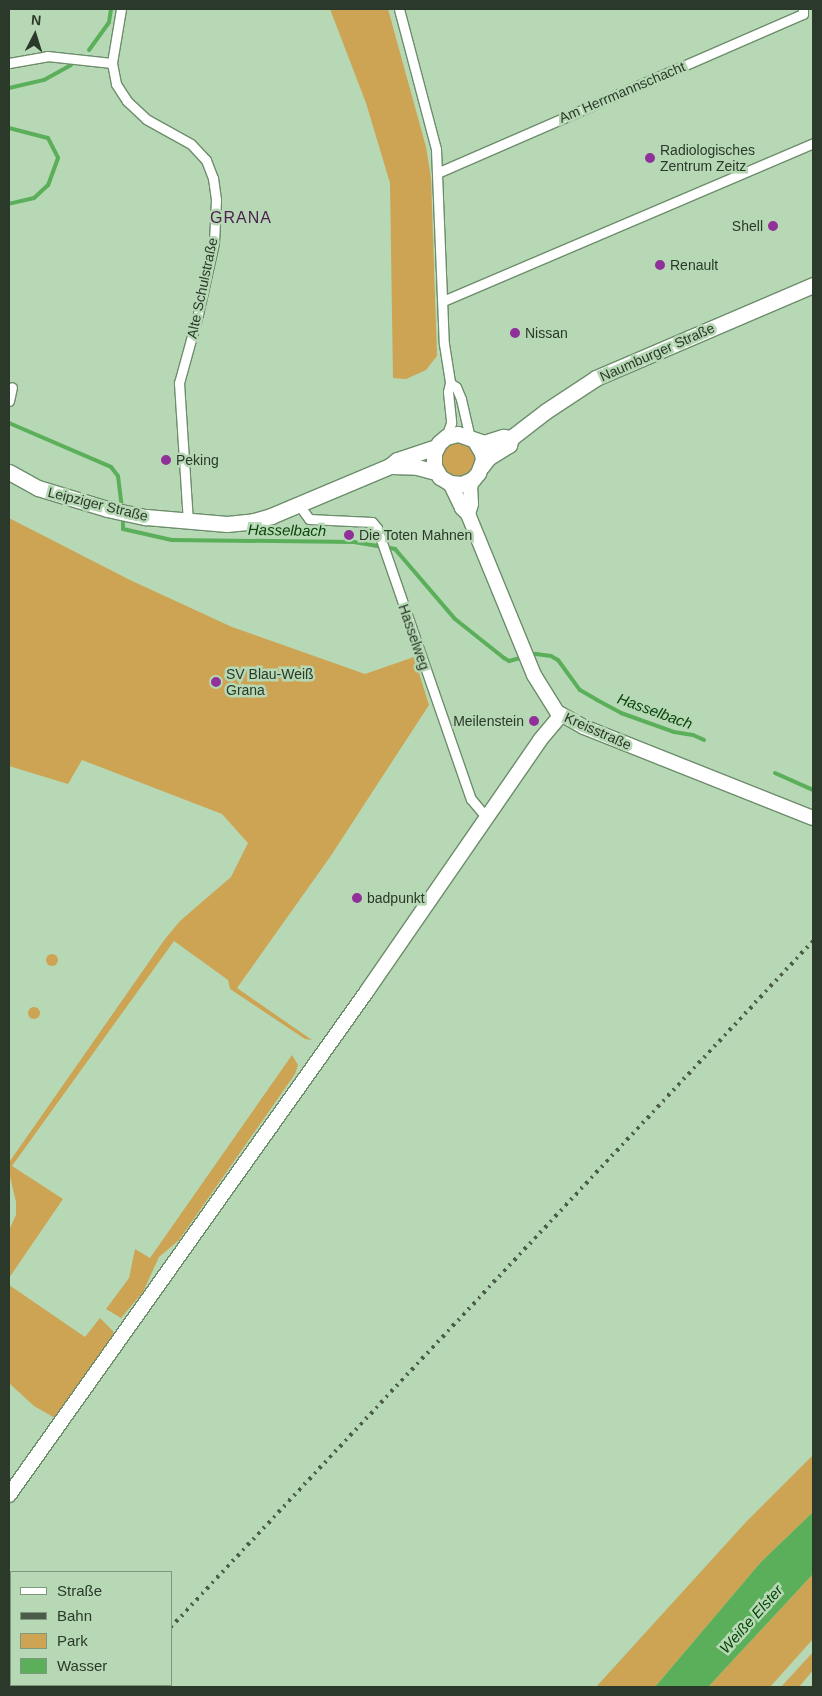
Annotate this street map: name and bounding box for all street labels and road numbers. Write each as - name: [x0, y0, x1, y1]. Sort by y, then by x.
- street label: Am Herrmannschacht: [556, 58, 688, 126]
- street label: Alte Schulstraße: [183, 236, 221, 340]
- street label: Naumburger Straße: [597, 319, 717, 385]
- street label: Leipziger Straße: [46, 483, 150, 525]
- street label: Hasselweg: [395, 602, 433, 672]
- street label: Kreisstraße: [562, 709, 634, 753]

